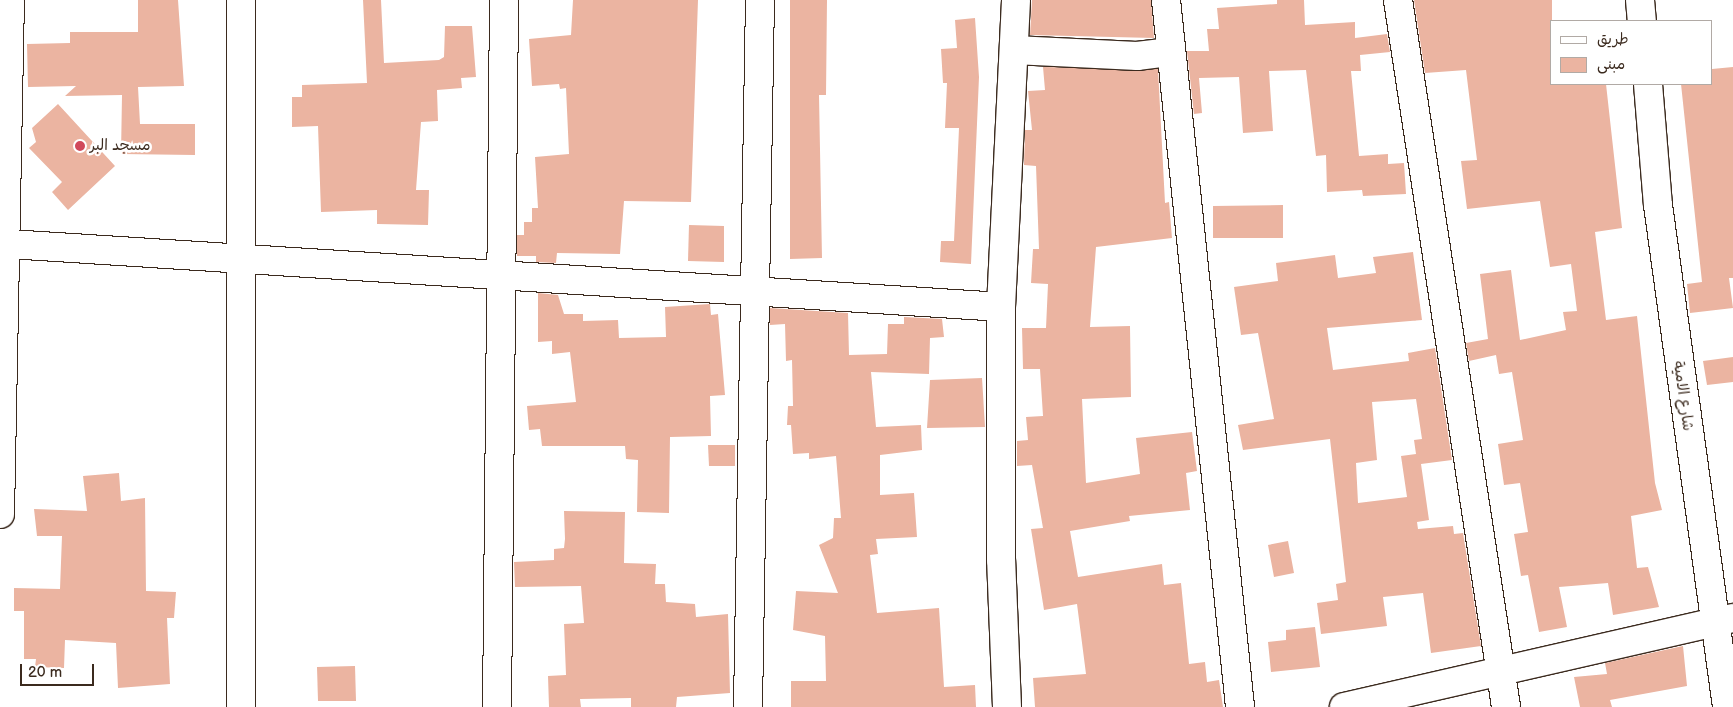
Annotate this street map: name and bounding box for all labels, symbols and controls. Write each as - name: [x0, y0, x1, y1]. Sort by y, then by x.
- legend: [1550, 20, 1713, 85]
- text: طريق: [1597, 30, 1629, 49]
- text: مبنى: [1597, 55, 1625, 74]
- place label: مسجد البر: [90, 137, 150, 155]
- marker: مسجد البر: [74, 140, 86, 152]
- street label: شارع الامية: [1669, 360, 1697, 432]
- scale bar: [22, 654, 96, 686]
- text: 20 m: [28, 663, 62, 682]

